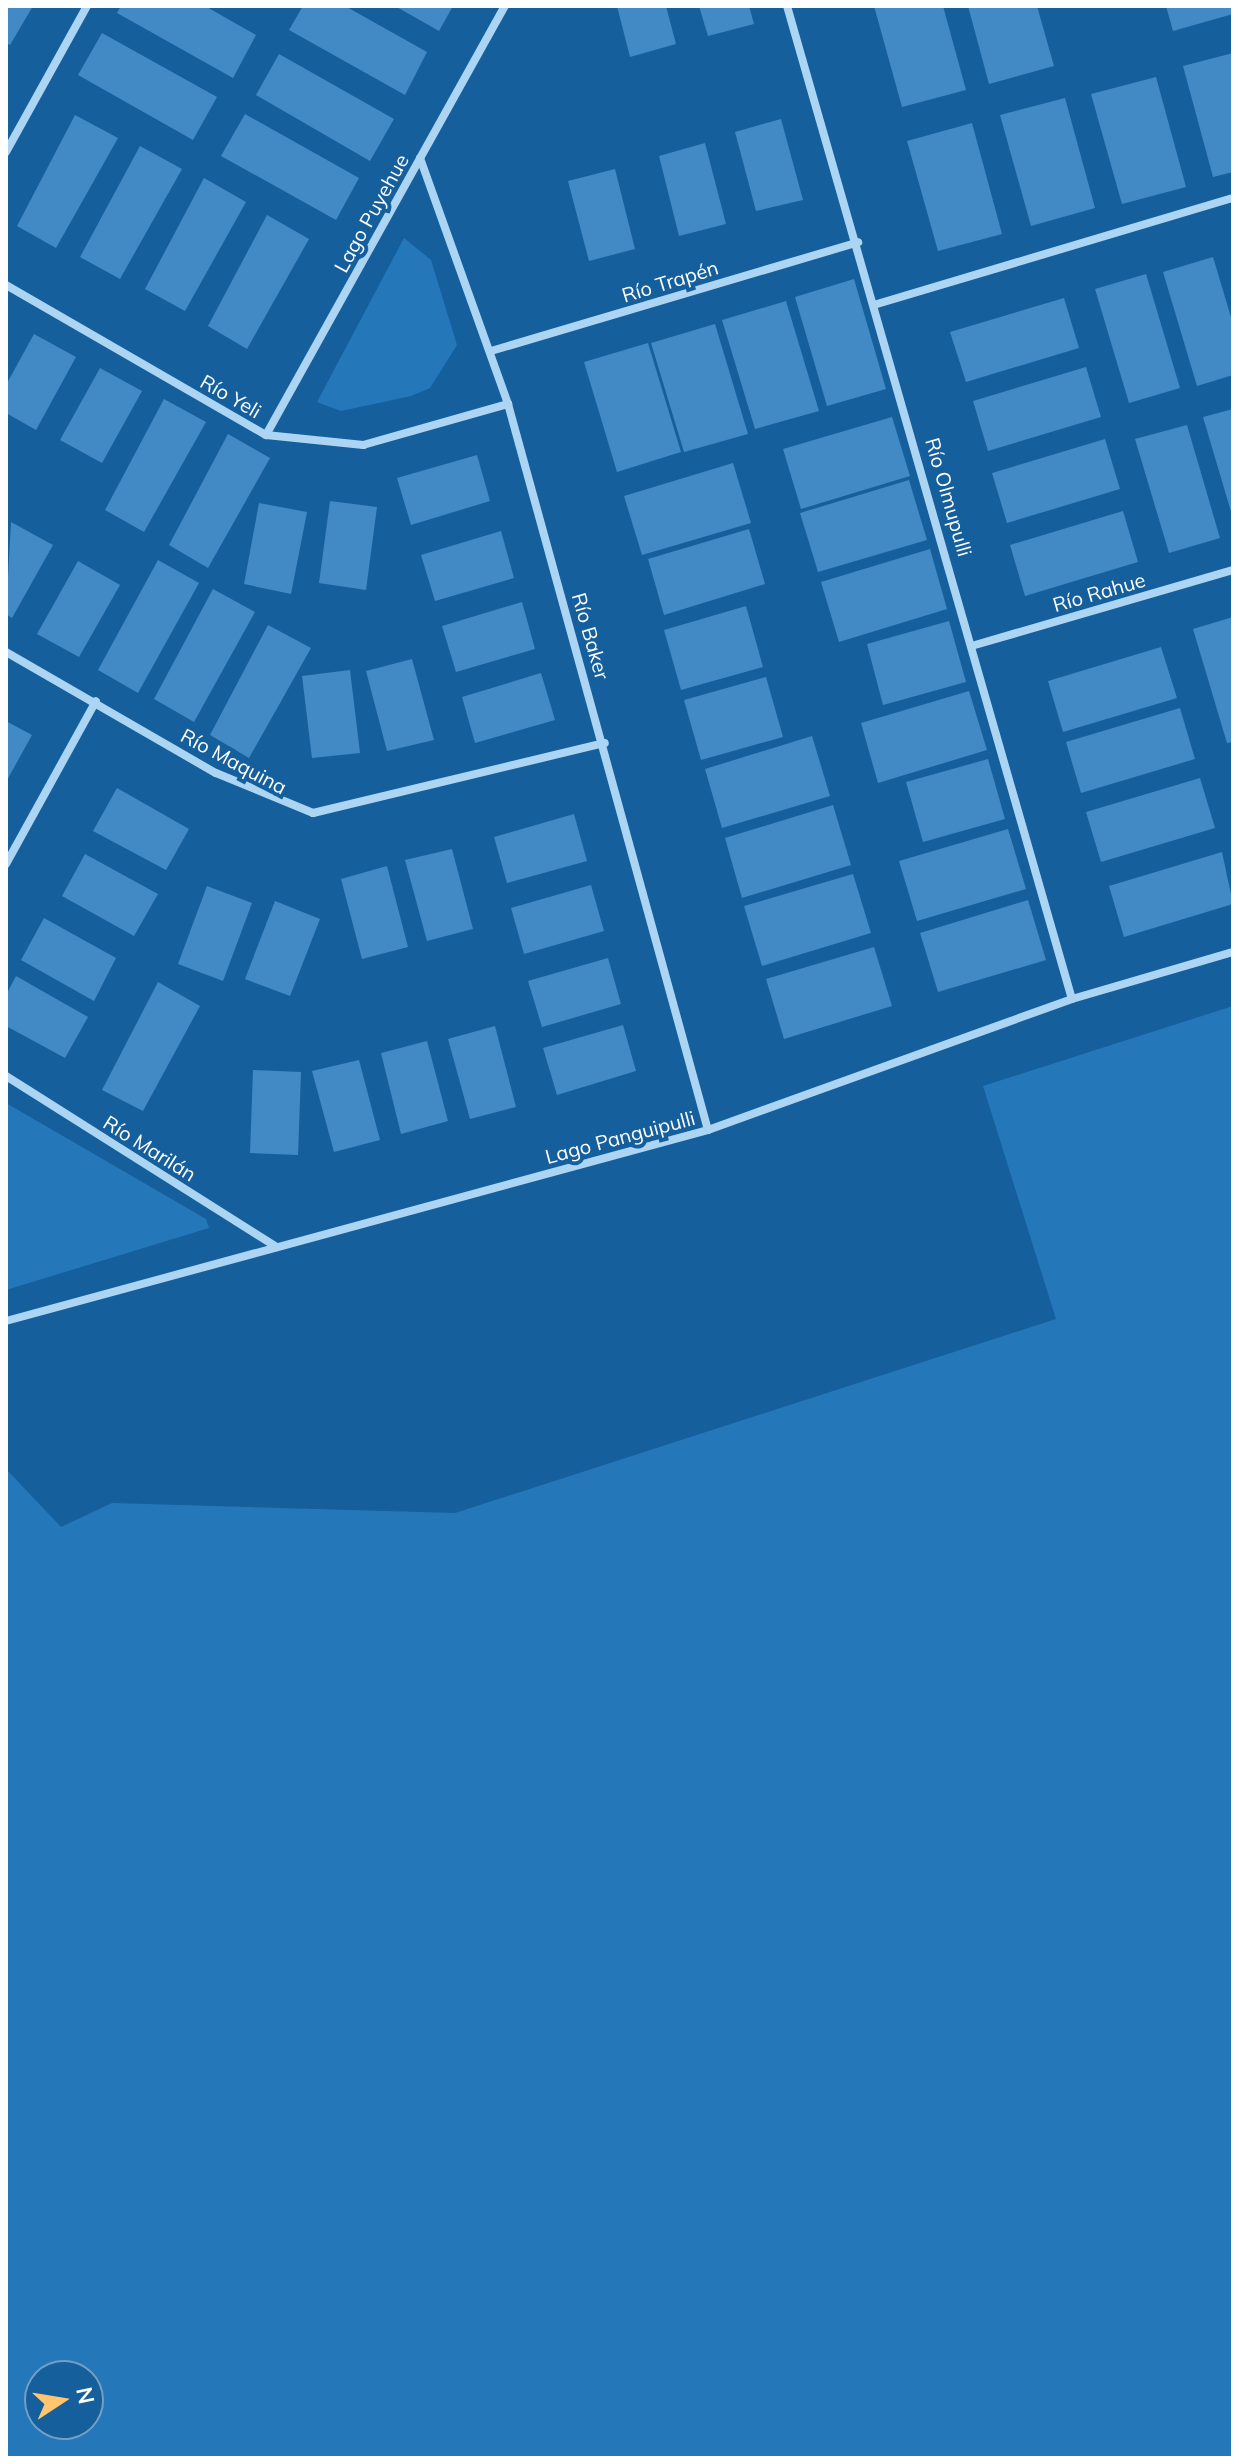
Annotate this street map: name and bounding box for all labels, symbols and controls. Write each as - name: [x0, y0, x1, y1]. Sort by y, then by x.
- street label: Lago Puyehue: [329, 150, 413, 276]
- street label: Río Trapén: [619, 255, 721, 307]
- street label: Río Yeli: [196, 369, 266, 423]
- street label: Río Olmupulli: [921, 435, 977, 559]
- street label: Río Rahue: [1050, 567, 1148, 617]
- street label: Río Baker: [567, 590, 615, 682]
- street label: Río Maquina: [177, 723, 291, 799]
- street label: Lago Panguipulli: [542, 1105, 698, 1169]
- street label: Río Marilán: [99, 1110, 201, 1186]
- north arrow: [24, 2360, 104, 2440]
- text: N: [70, 2384, 101, 2406]

